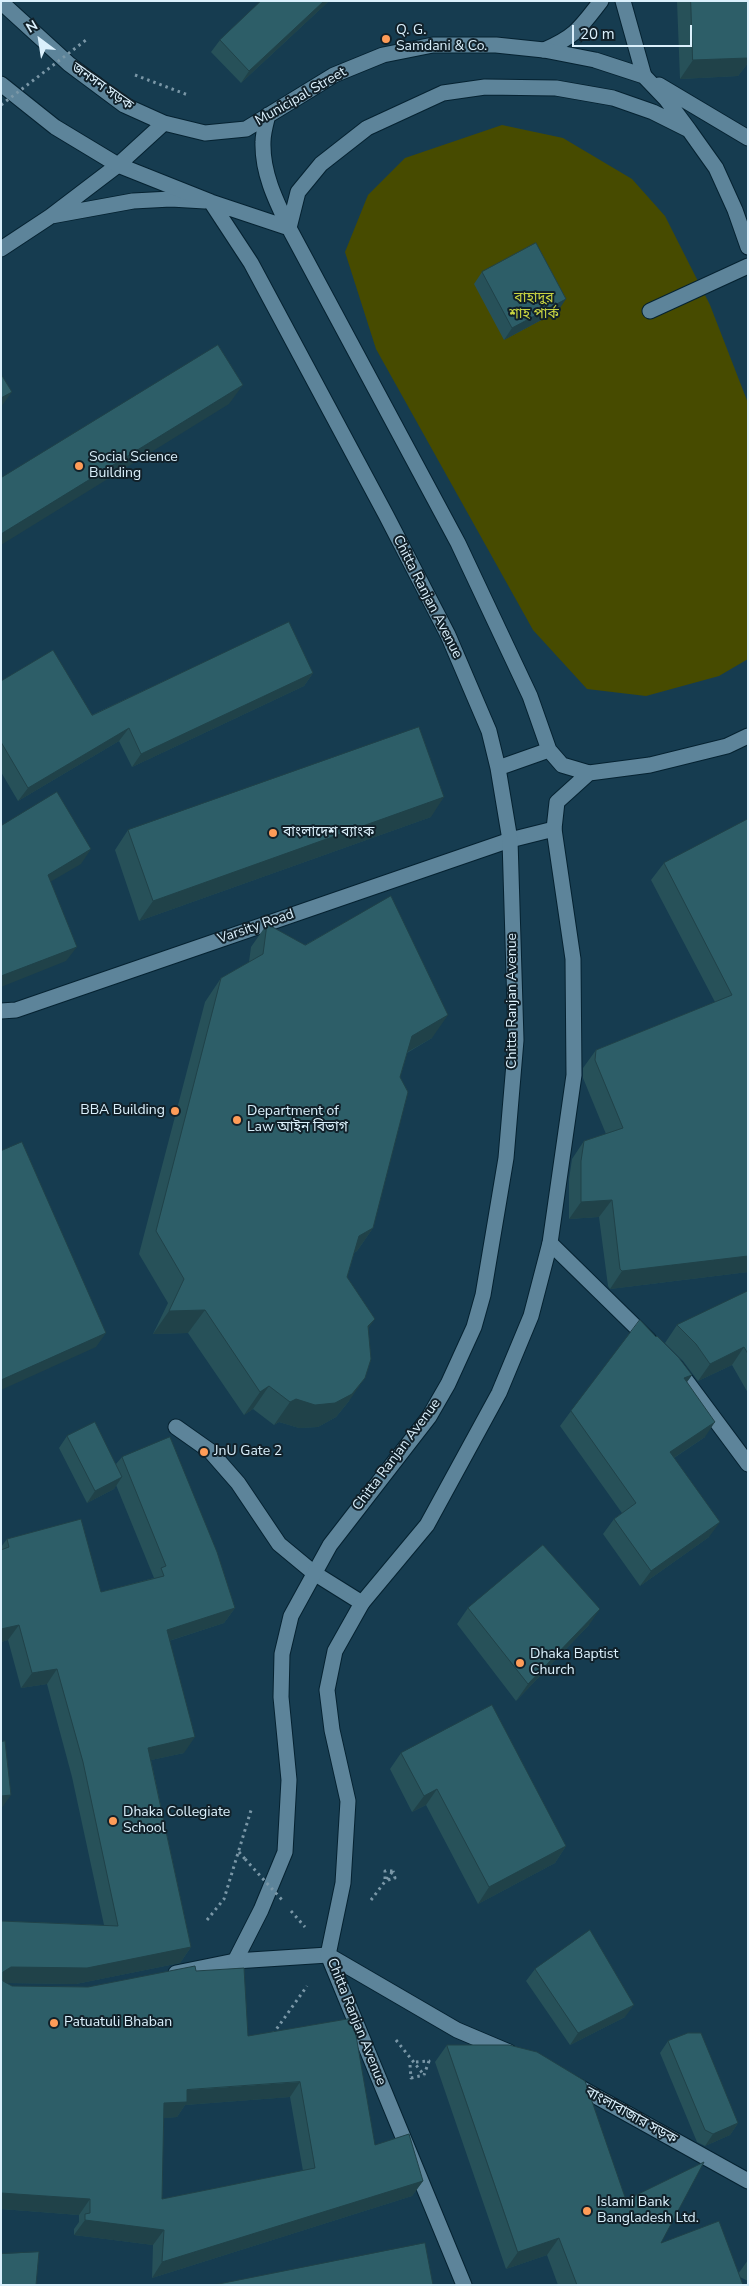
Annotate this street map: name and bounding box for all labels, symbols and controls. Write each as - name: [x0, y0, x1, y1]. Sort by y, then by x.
- north arrow: [15, 15, 65, 65]
- scale bar: [574, 15, 694, 47]
- text: N: [23, 16, 41, 38]
- place label: Q. G. Samdani & Co.: [396, 23, 487, 56]
- text: 20 m: [580, 24, 615, 44]
- marker: Q. G. Samdani & Co.: [380, 33, 392, 45]
- street label: জনসন সড়ক: [68, 60, 136, 114]
- street label: Municipal Street: [253, 64, 349, 130]
- park label: বাহাদুর শাহ পার্ক: [509, 291, 559, 324]
- place label: Social Science Building: [89, 450, 178, 482]
- marker: Social Science Building: [73, 460, 85, 472]
- street label: Chitta Ranjan Avenue: [389, 533, 465, 661]
- place label: বাংলাদেশ ব্যাংক: [283, 825, 374, 841]
- marker: বাংলাদেশ ব্যাংক: [267, 827, 279, 839]
- street label: Varsity Road: [216, 906, 296, 948]
- street label: Chitta Ranjan Avenue: [505, 933, 521, 1069]
- place label: BBA Building: [80, 1103, 165, 1119]
- place label: Department of Law আইন বিভাগ: [247, 1104, 348, 1136]
- marker: BBA Building: [169, 1105, 181, 1117]
- marker: Department of Law আইন বিভাগ: [231, 1114, 243, 1126]
- street label: Chitta Ranjan Avenue: [349, 1396, 445, 1514]
- place label: JnU Gate 2: [214, 1444, 282, 1460]
- marker: JnU Gate 2: [198, 1446, 210, 1458]
- place label: Dhaka Baptist Church: [530, 1647, 618, 1680]
- marker: Dhaka Baptist Church: [514, 1657, 526, 1669]
- place label: Dhaka Collegiate School: [123, 1805, 230, 1838]
- marker: Dhaka Collegiate School: [107, 1815, 119, 1827]
- street label: Chitta Ranjan Avenue: [323, 1956, 389, 2088]
- place label: Patuatuli Bhaban: [64, 2015, 172, 2031]
- marker: Patuatuli Bhaban: [48, 2017, 60, 2029]
- street label: বাংলাবাজার সড়ক: [582, 2084, 680, 2148]
- place label: Islami Bank Bangladesh Ltd.: [597, 2195, 699, 2228]
- marker: Islami Bank Bangladesh Ltd.: [581, 2205, 593, 2217]

